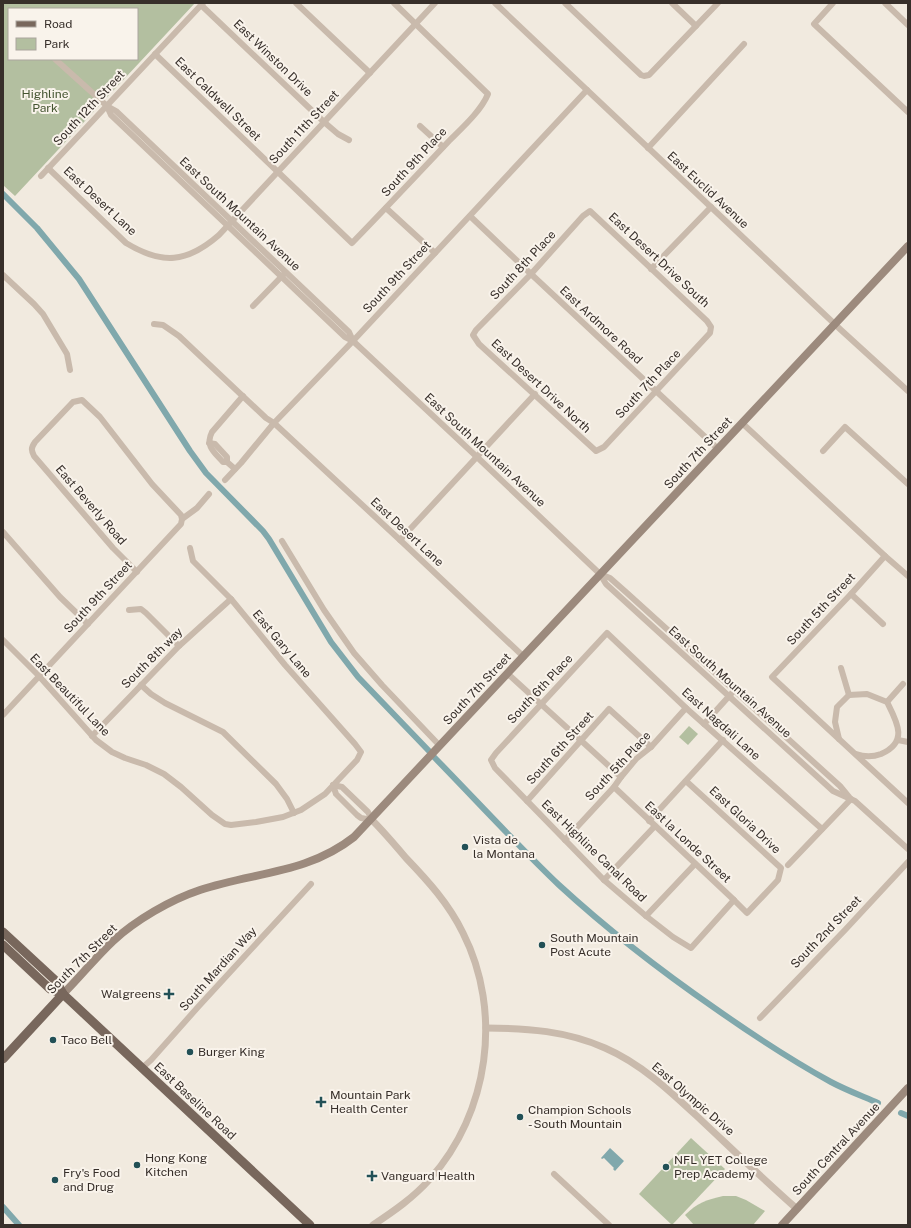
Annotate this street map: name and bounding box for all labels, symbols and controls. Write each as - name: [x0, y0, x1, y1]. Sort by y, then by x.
- legend: [8, 8, 138, 60]
- text: Road: [44, 17, 72, 31]
- street label: East Winston Drive: [231, 17, 316, 99]
- text: Park: [44, 37, 70, 51]
- street label: East Caldwell Street: [172, 54, 264, 144]
- street label: South 12th Street: [51, 67, 128, 149]
- park label: Highline Park: [22, 87, 69, 115]
- street label: South 11th Street: [266, 87, 342, 167]
- street label: South 9th Place: [378, 124, 450, 199]
- street label: East Euclid Avenue: [664, 149, 752, 231]
- street label: East South Mountain Avenue: [177, 154, 303, 274]
- street label: East Desert Lane: [61, 164, 140, 239]
- street label: East Desert Drive South: [606, 210, 712, 310]
- street label: South 8th Place: [487, 227, 559, 303]
- street label: South 9th Street: [360, 238, 434, 316]
- street label: East Ardmore Road: [557, 283, 645, 367]
- street label: East Desert Drive North: [488, 336, 594, 436]
- street label: South 7th Place: [612, 346, 684, 421]
- street label: East South Mountain Avenue: [422, 390, 548, 510]
- street label: South 7th Street: [661, 414, 735, 492]
- street label: East Beverly Road: [53, 462, 129, 548]
- street label: East Desert Lane: [368, 495, 447, 570]
- street label: South 9th Street: [61, 558, 135, 636]
- street label: South 5th Street: [784, 570, 858, 648]
- street label: East Gary Lane: [250, 607, 315, 681]
- street label: East South Mountain Avenue: [666, 623, 794, 741]
- street label: South 8th way: [119, 624, 186, 691]
- street label: South 7th Street: [440, 650, 514, 728]
- street label: East Beautiful Lane: [27, 651, 113, 739]
- street label: South 6th Place: [504, 651, 576, 726]
- street label: East Nagdali Lane: [679, 685, 763, 763]
- street label: South 6th Street: [524, 708, 597, 787]
- street label: South 5th Place: [582, 728, 654, 804]
- street label: East Gloria Drive: [706, 783, 784, 857]
- street label: East Highline Canal Road: [539, 797, 649, 905]
- street label: East la Londe Street: [642, 798, 734, 886]
- place label: Vista de la Montana: [473, 833, 535, 861]
- marker: Vista de la Montana: [460, 842, 470, 852]
- street label: South 2nd Street: [788, 893, 864, 971]
- street label: South 7th Street: [44, 921, 120, 997]
- street label: South Mardian Way: [177, 924, 260, 1014]
- place label: South Mountain Post Acute: [550, 931, 639, 959]
- marker: South Mountain Post Acute: [537, 940, 547, 950]
- place label: Walgreens: [101, 987, 161, 1001]
- marker: Walgreens: [164, 989, 174, 999]
- place label: Taco Bell: [61, 1033, 112, 1047]
- marker: Taco Bell: [48, 1035, 58, 1045]
- place label: Burger King: [198, 1045, 265, 1059]
- marker: Burger King: [185, 1047, 195, 1057]
- street label: East Olympic Drive: [649, 1059, 737, 1139]
- street label: East Baseline Road: [151, 1060, 239, 1142]
- place label: Mountain Park Health Center: [330, 1088, 411, 1116]
- marker: Mountain Park Health Center: [315, 1096, 327, 1108]
- street label: South Central Avenue: [789, 1100, 883, 1198]
- place label: Champion Schools - South Mountain: [528, 1103, 631, 1131]
- marker: Champion Schools - South Mountain: [515, 1112, 525, 1122]
- place label: Hong Kong Kitchen: [145, 1151, 207, 1179]
- place label: NFL YET College Prep Academy: [674, 1153, 768, 1181]
- marker: Hong Kong Kitchen: [132, 1160, 142, 1170]
- marker: NFL YET College Prep Academy: [661, 1162, 671, 1172]
- place label: Fry's Food and Drug: [63, 1166, 120, 1194]
- place label: Vanguard Health: [381, 1169, 475, 1183]
- marker: Vanguard Health: [366, 1170, 378, 1182]
- marker: Fry's Food and Drug: [50, 1175, 60, 1185]

